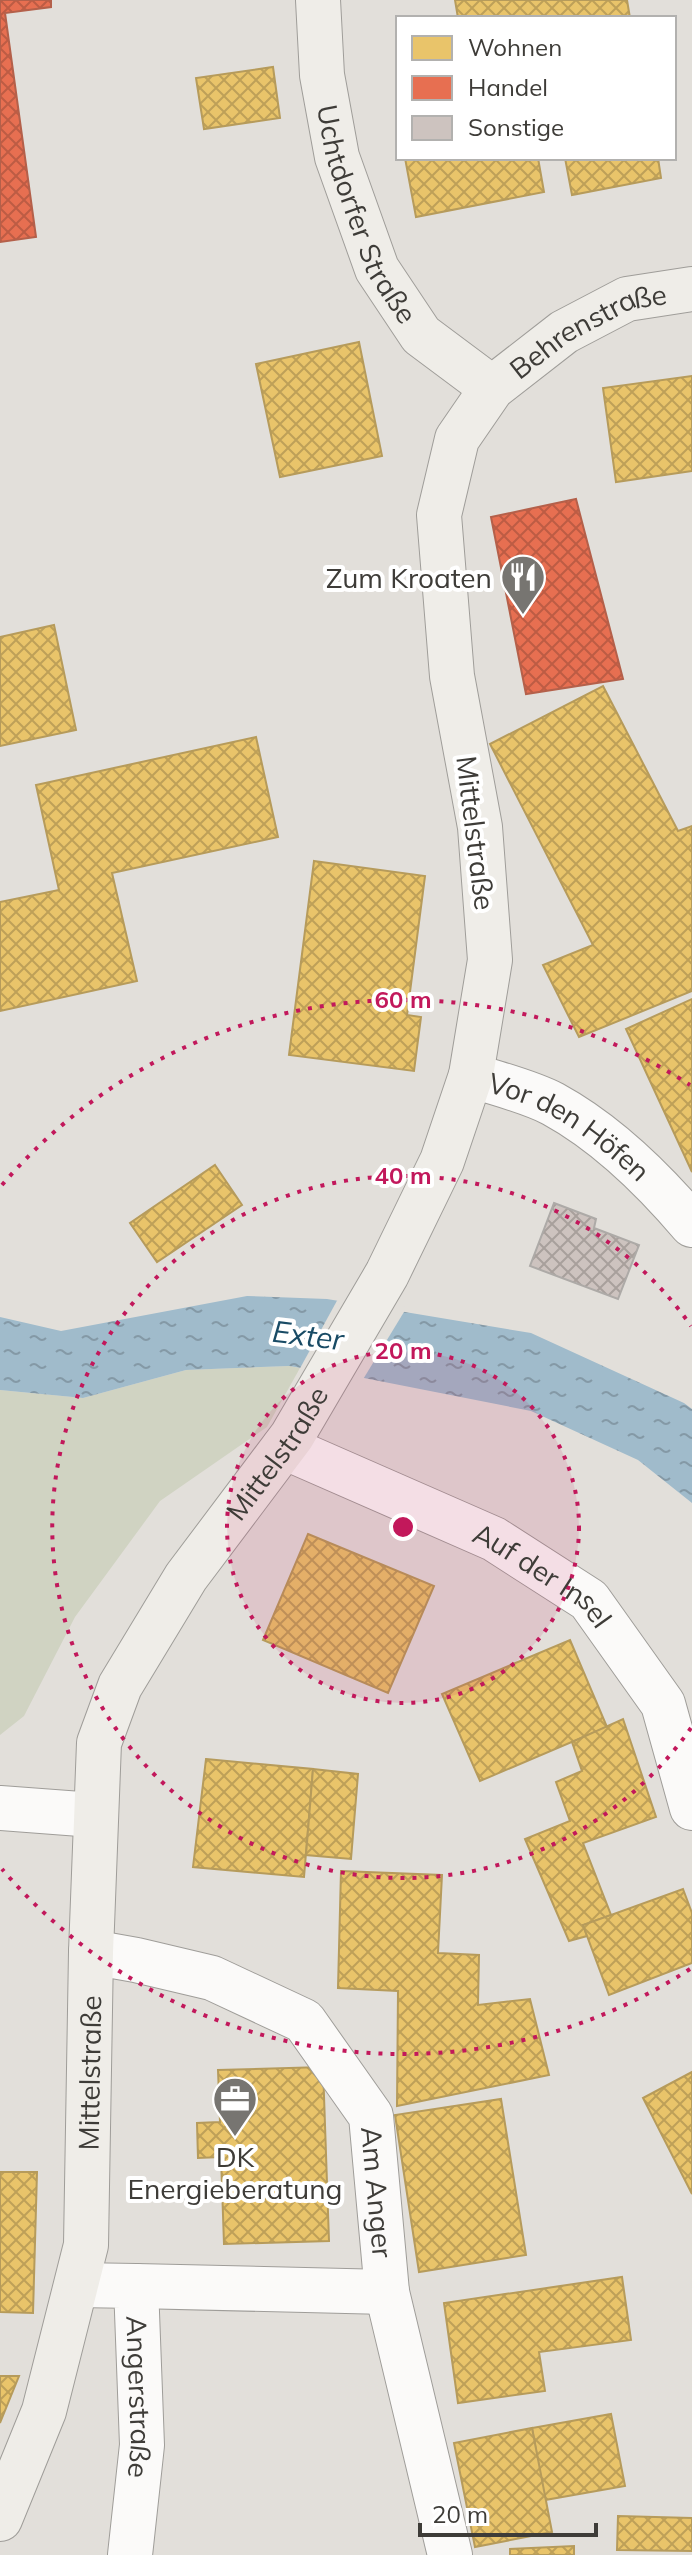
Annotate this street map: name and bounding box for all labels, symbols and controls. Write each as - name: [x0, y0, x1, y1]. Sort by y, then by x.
- legend: [396, 16, 676, 160]
- text: Wohnen: [468, 32, 562, 62]
- text: Handel: [468, 72, 548, 102]
- street label: Uchtdorfer Straße: [310, 102, 425, 330]
- text: Sonstige: [468, 112, 564, 142]
- street label: Behrenstraße: [502, 276, 669, 386]
- restaurant icon: Zum Kroaten: [499, 553, 547, 616]
- place label: Zum Kroaten: [326, 560, 492, 595]
- street label: Mittelstraße: [449, 754, 503, 912]
- text: 60 m: [375, 984, 431, 1014]
- street label: Vor den Höfen: [484, 1064, 658, 1188]
- text: 40 m: [375, 1160, 431, 1190]
- water label: Exter: [270, 1312, 347, 1358]
- text: 20 m: [375, 1335, 431, 1365]
- street label: Mittelstraße: [218, 1380, 335, 1527]
- centre of rings: [389, 1513, 417, 1541]
- street label: Auf der Insel: [468, 1515, 620, 1634]
- street label: Mittelstraße: [70, 1995, 108, 2151]
- office icon: DK Energieberatung: [211, 2075, 259, 2138]
- street label: Am Anger: [355, 2125, 401, 2260]
- place label: DK Energieberatung: [128, 2139, 342, 2206]
- street label: Angerstraße: [120, 2315, 159, 2480]
- scale bar: [420, 2487, 596, 2537]
- text: 20 m: [432, 2499, 488, 2529]

